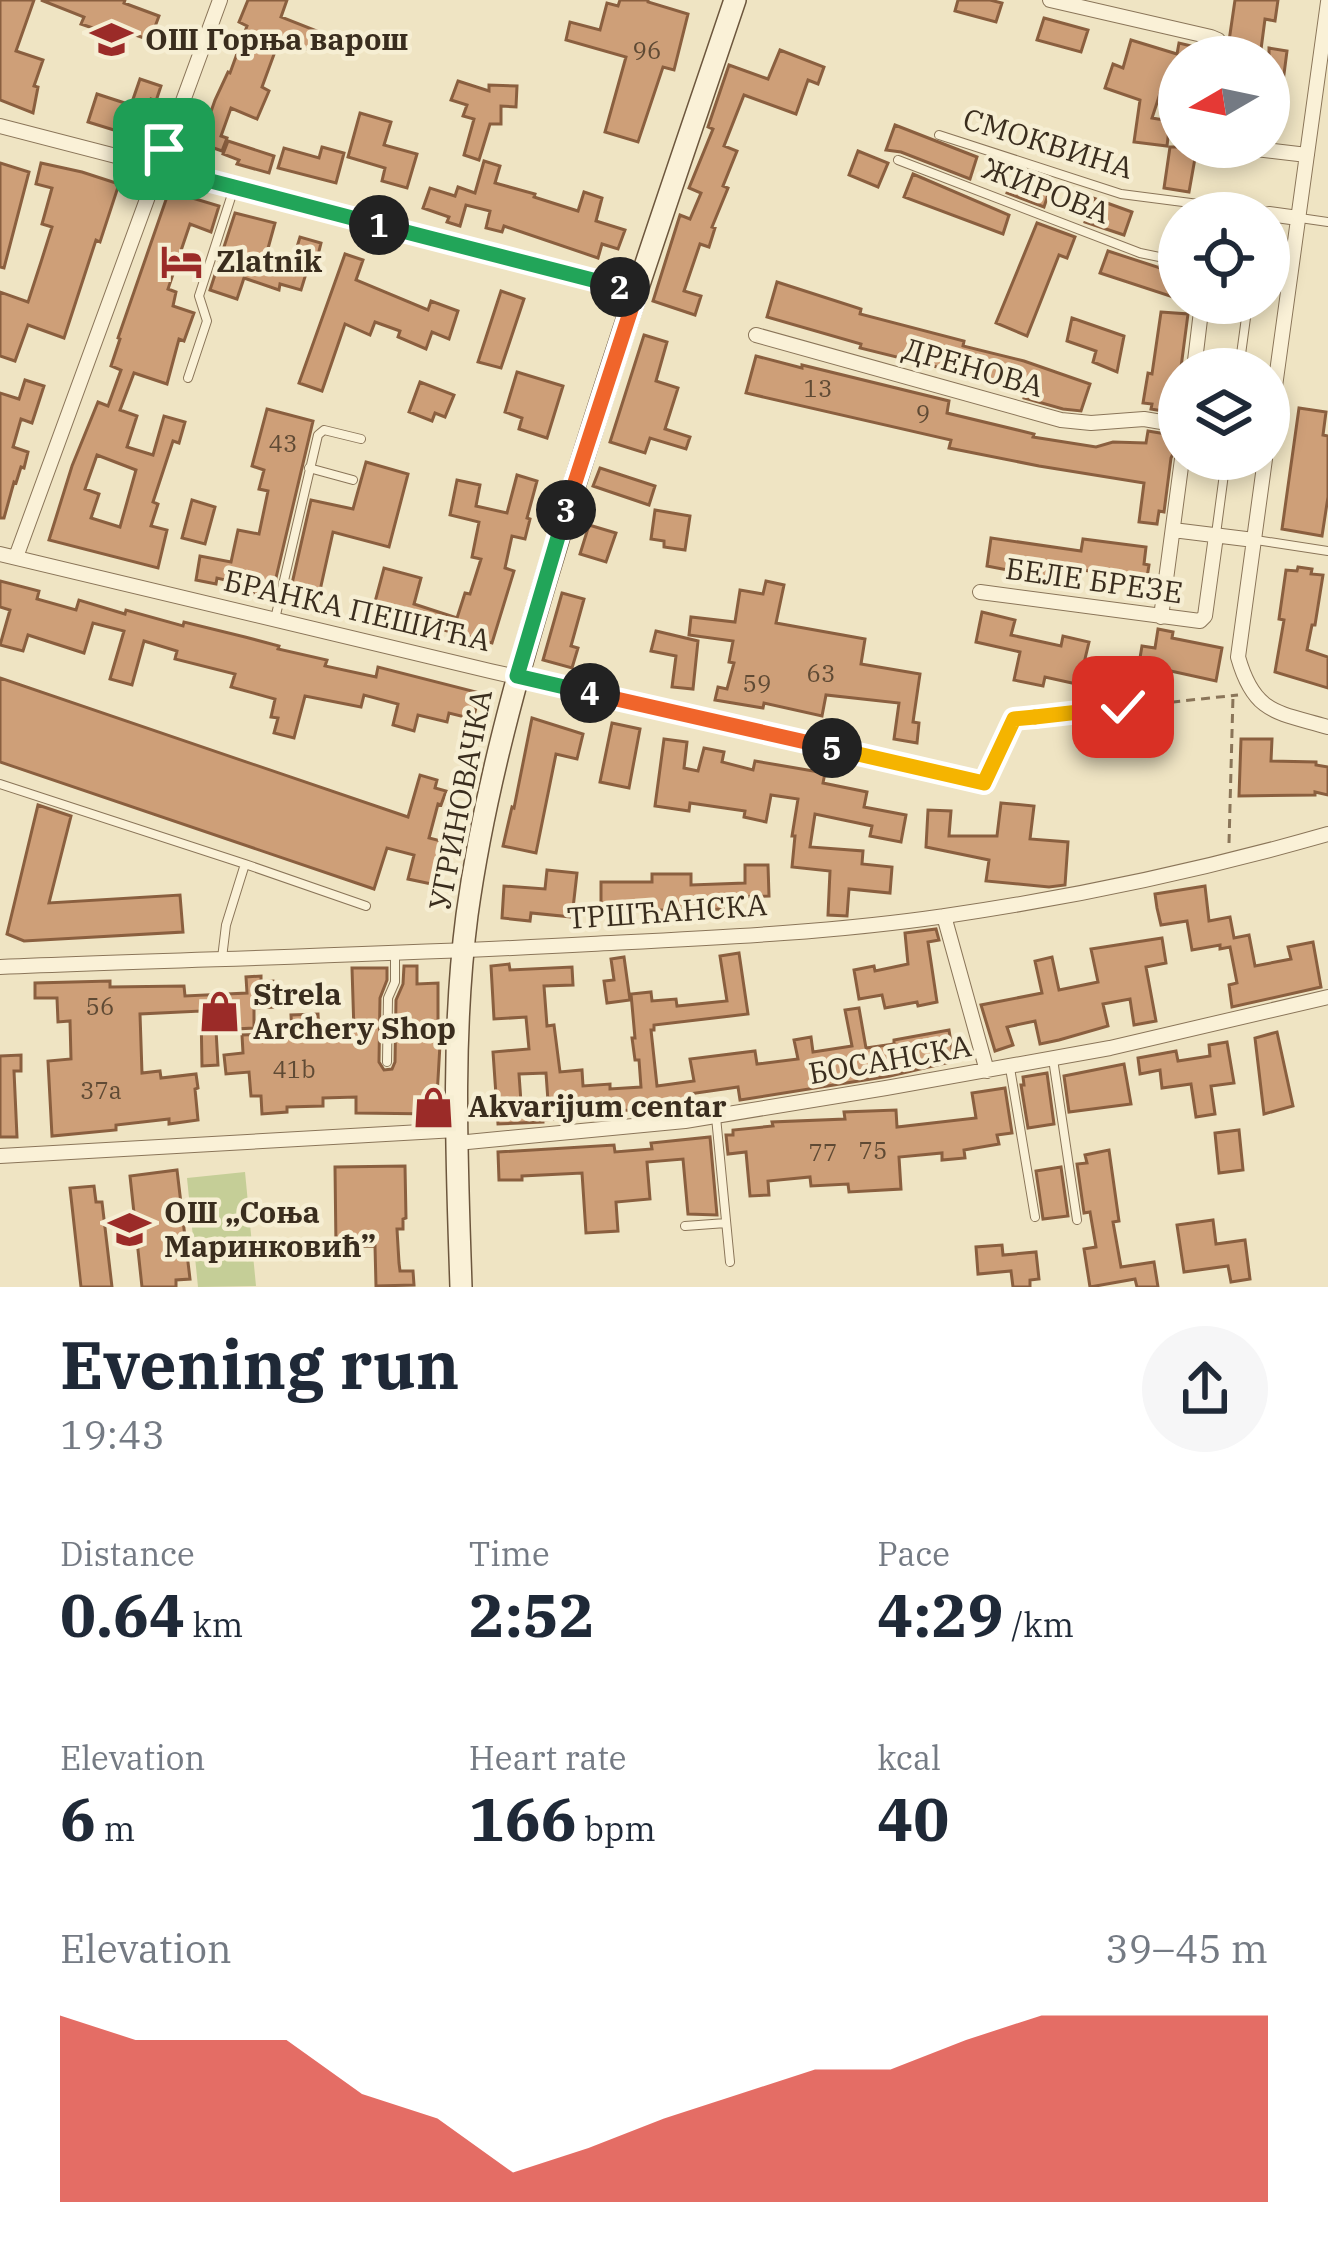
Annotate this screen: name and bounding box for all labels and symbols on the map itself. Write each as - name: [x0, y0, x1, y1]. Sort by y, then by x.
- school or university icon: ОШ Горња варош: [88, 17, 134, 63]
- place label: ОШ Горња варош: [145, 19, 409, 58]
- house number: 96: [633, 34, 661, 66]
- north arrow: [1158, 36, 1290, 168]
- pin: [113, 98, 215, 200]
- street label: СМОКВИНА: [959, 98, 1139, 187]
- street label: ЖИРОВА: [977, 147, 1116, 232]
- pin: 1: [349, 195, 409, 255]
- hotel icon: Zlatnik: [159, 239, 205, 285]
- place label: Zlatnik: [216, 241, 323, 280]
- pin: 2: [590, 257, 650, 317]
- street label: ДРЕНОВА: [899, 328, 1048, 405]
- house number: 13: [804, 372, 832, 404]
- house number: 9: [916, 397, 930, 429]
- house number: 43: [269, 427, 297, 459]
- pin: 3: [536, 480, 596, 540]
- street label: БЕЛЕ БРЕЗЕ: [1003, 548, 1185, 611]
- street label: БРАНКА ПЕШИЋА: [220, 560, 495, 659]
- pin: [1072, 656, 1174, 758]
- house number: 63: [807, 657, 835, 689]
- pin: 4: [560, 663, 620, 723]
- house number: 59: [743, 667, 771, 699]
- street label: УГРИНОВАЧКА: [419, 685, 500, 914]
- pin: 5: [802, 718, 862, 778]
- street label: ТРШЋАНСКА: [566, 884, 769, 937]
- place label: Strela Archery Shop: [253, 974, 456, 1047]
- shop icon: Strela Archery Shop: [196, 989, 242, 1035]
- house number: 56: [86, 990, 114, 1022]
- street label: БОСАНСКА: [805, 1025, 975, 1092]
- house number: 41b: [272, 1053, 316, 1085]
- house number: 37a: [80, 1074, 122, 1106]
- shop icon: Akvarijum centar: [411, 1084, 457, 1130]
- place label: Akvarijum centar: [468, 1086, 727, 1125]
- house number: 75: [859, 1134, 887, 1166]
- house number: 77: [809, 1136, 837, 1168]
- place label: ОШ „Соња Маринковић”: [164, 1192, 376, 1265]
- school or university icon: ОШ „Соња Маринковић”: [107, 1207, 153, 1253]

